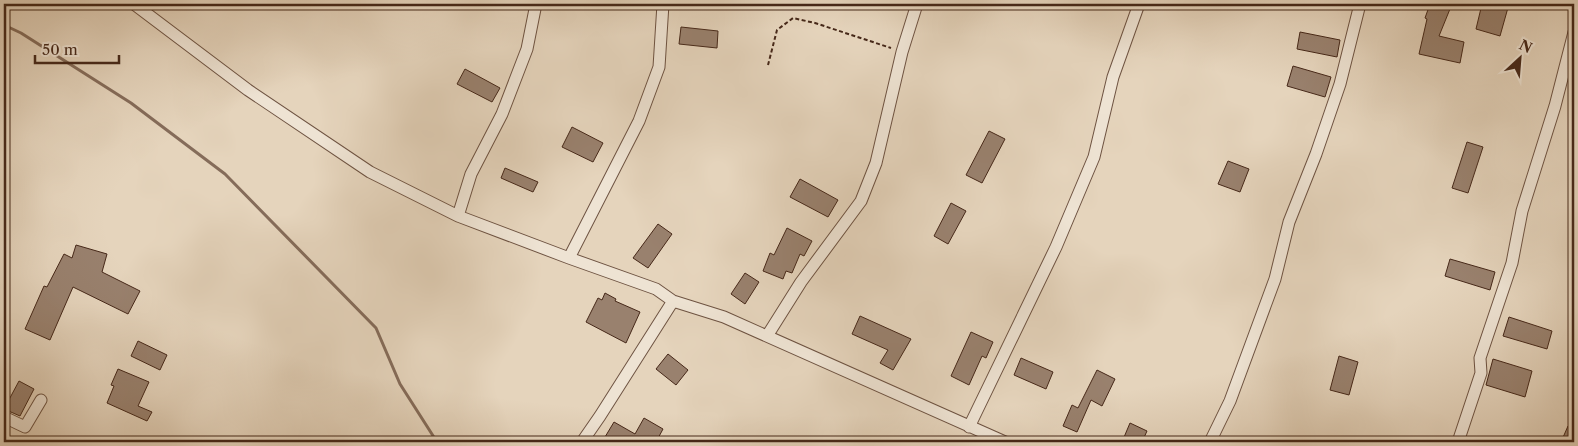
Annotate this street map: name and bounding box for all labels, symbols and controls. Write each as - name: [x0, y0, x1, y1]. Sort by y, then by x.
- scale bar: [35, 32, 119, 64]
- north arrow: [1496, 32, 1546, 82]
- text: N: [1516, 36, 1535, 57]
- text: 50 m: [42, 40, 78, 59]

